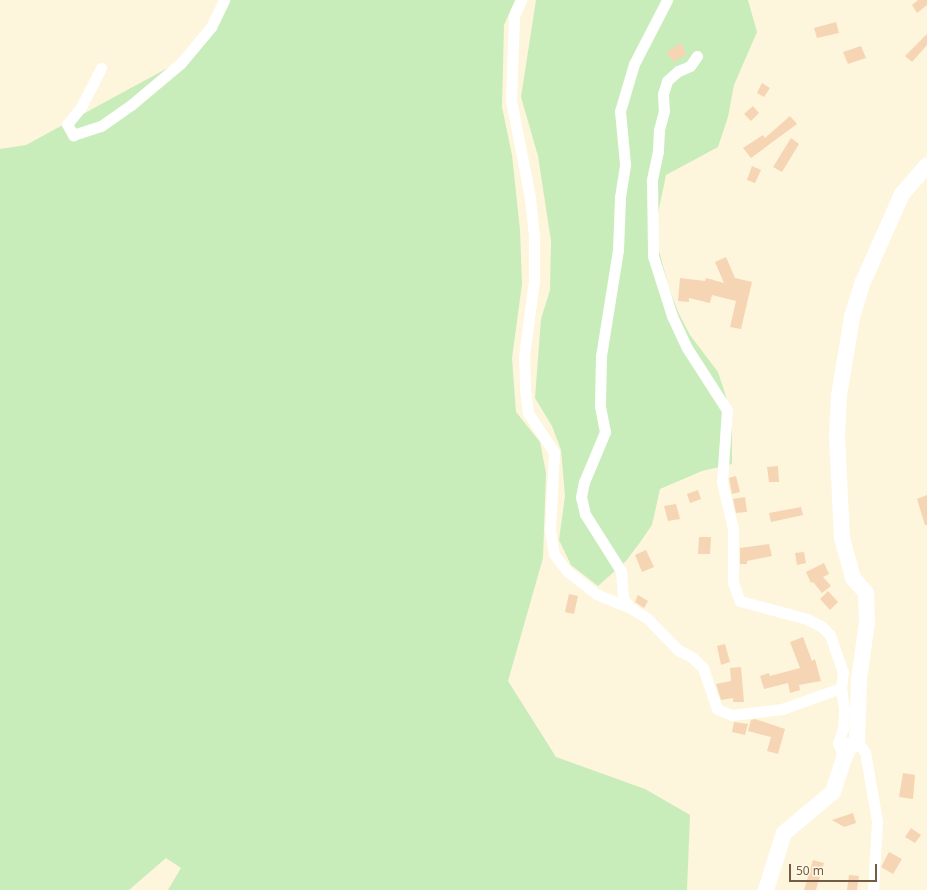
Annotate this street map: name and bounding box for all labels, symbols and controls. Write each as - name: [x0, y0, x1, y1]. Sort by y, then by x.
- scale bar: [791, 856, 879, 882]
- text: 50 m: [796, 862, 824, 879]

